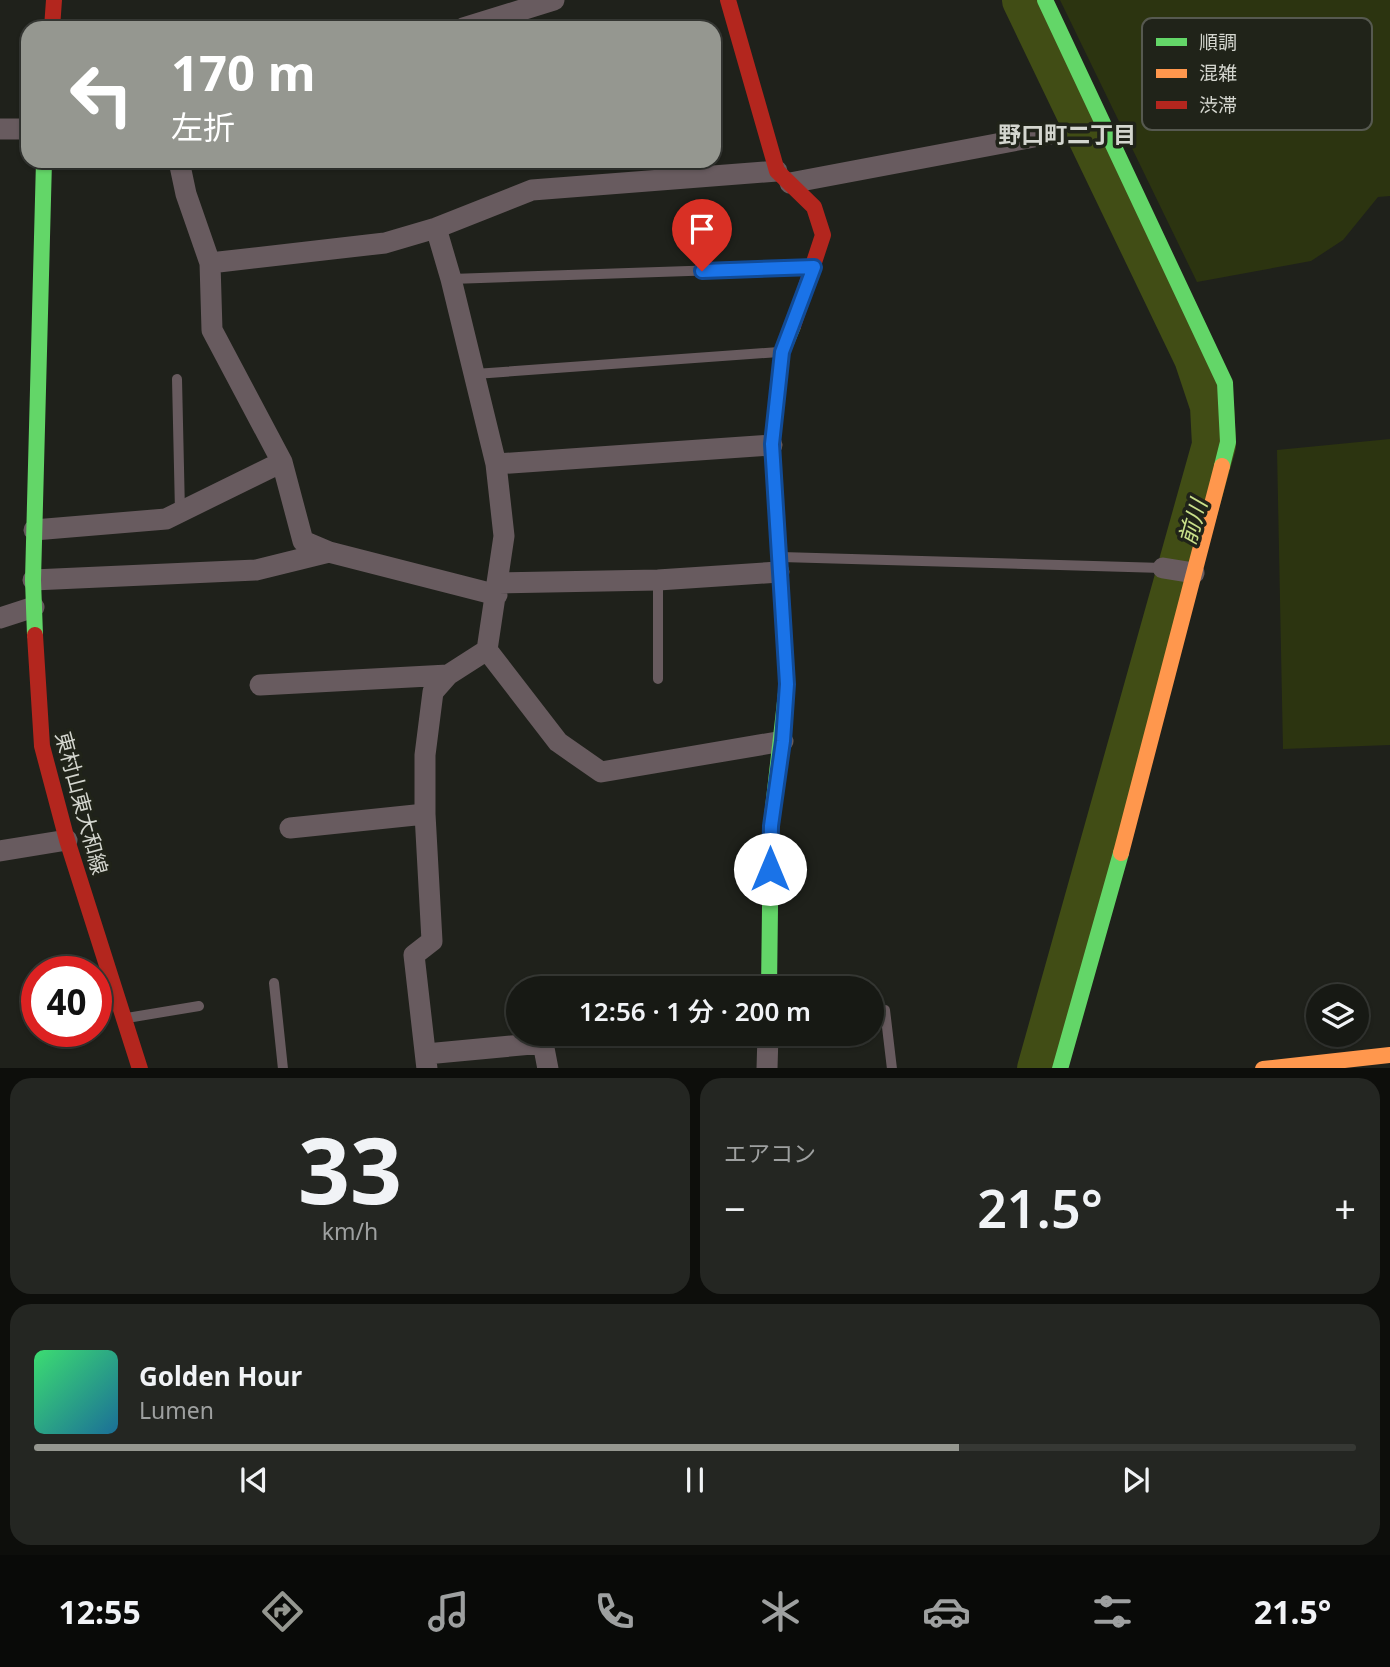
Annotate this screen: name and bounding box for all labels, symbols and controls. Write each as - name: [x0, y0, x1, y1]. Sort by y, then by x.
- legend: [1142, 18, 1372, 130]
- text: 順調: [1199, 29, 1237, 55]
- text: 170 m: [171, 39, 316, 105]
- icon: left: [56, 49, 147, 140]
- text: 混雑: [1199, 60, 1237, 86]
- text: 渋滞: [1199, 92, 1237, 118]
- text: 左折: [171, 105, 235, 148]
- district label: 野口町二丁目: [998, 118, 1136, 150]
- pin: [672, 199, 732, 271]
- icon: arrive: [683, 210, 721, 248]
- water label: 前川: [1170, 493, 1215, 549]
- street label: 東村山東大和線: [49, 728, 115, 878]
- position arrow: [733, 832, 807, 906]
- speed limit sign: 40: [21, 956, 112, 1047]
- map controls: [1306, 984, 1369, 1047]
- button: layers: [1306, 984, 1369, 1047]
- text: 12:56 · 1 分 · 200 m: [579, 993, 811, 1029]
- text: 33: [298, 1107, 402, 1231]
- text: エアコン: [724, 1137, 816, 1169]
- text: 21.5°: [977, 1172, 1103, 1243]
- text: −: [724, 1182, 746, 1234]
- text: +: [1334, 1182, 1356, 1234]
- text: km/h: [322, 1215, 378, 1247]
- text: Golden Hour: [139, 1358, 302, 1394]
- text: Lumen: [139, 1394, 214, 1426]
- icon: previous: [235, 1461, 273, 1499]
- icon: pause: [676, 1461, 714, 1499]
- icon: next: [1117, 1461, 1155, 1499]
- icon: directions: [258, 1587, 307, 1636]
- icon: music: [424, 1587, 473, 1636]
- icon: phone: [590, 1587, 639, 1636]
- icon: climate: [756, 1587, 805, 1636]
- icon: car: [922, 1587, 971, 1636]
- icon: filters: [1088, 1587, 1137, 1636]
- text: 12:55: [59, 1590, 141, 1633]
- text: 21.5°: [1254, 1590, 1331, 1633]

